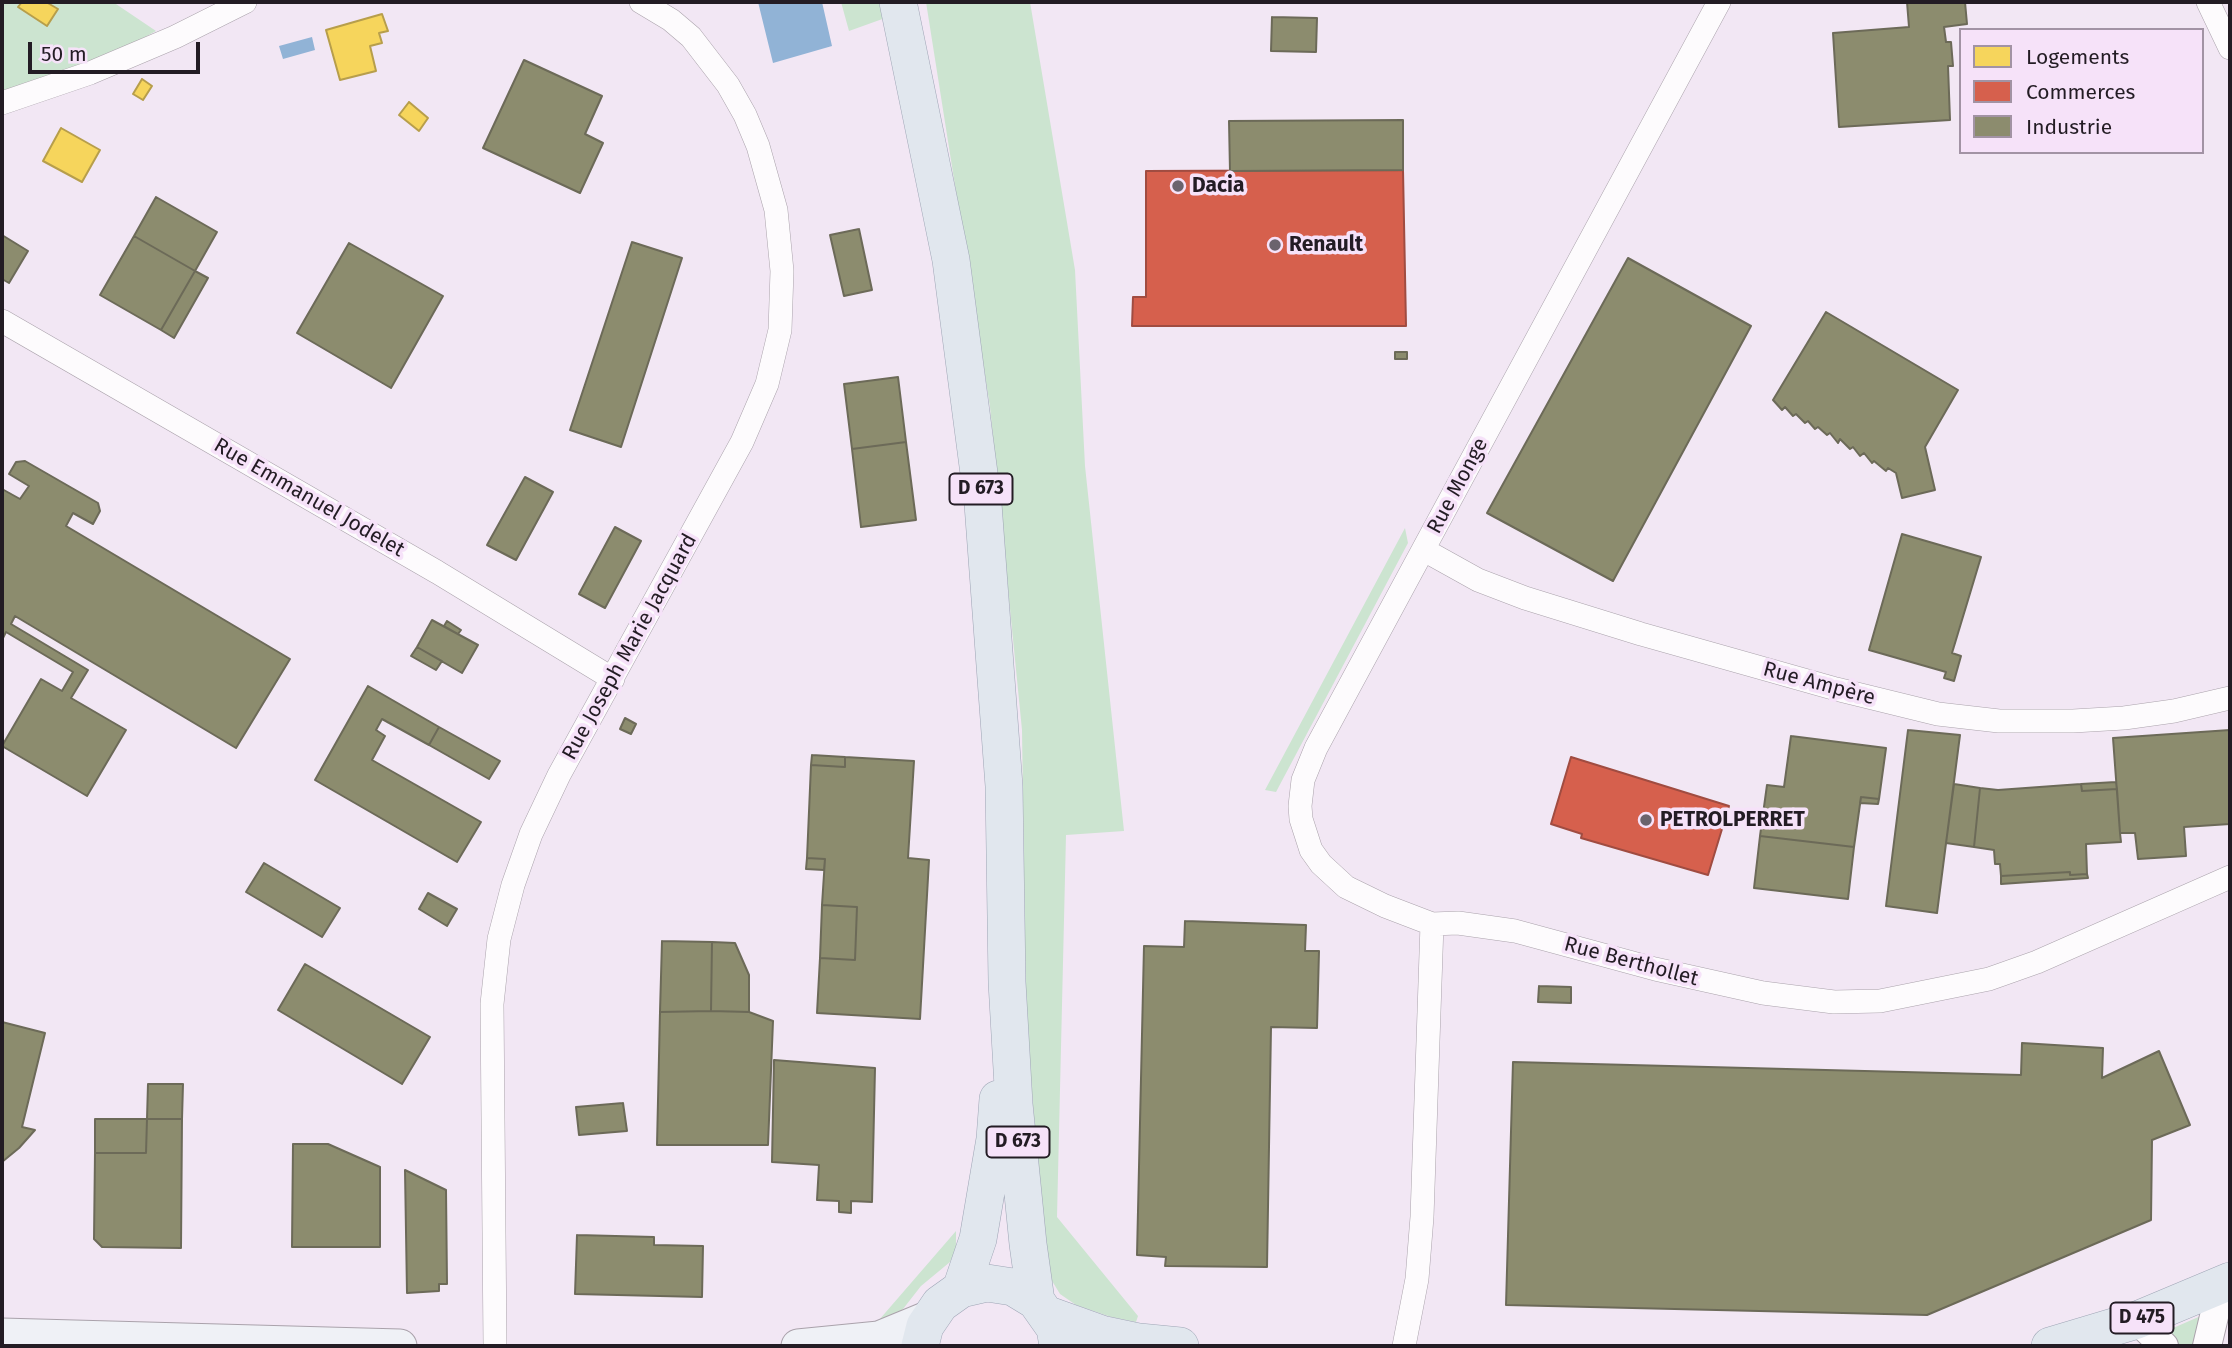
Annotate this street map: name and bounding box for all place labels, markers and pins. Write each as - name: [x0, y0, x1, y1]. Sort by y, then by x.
- place label: Dacia: [1192, 173, 1244, 199]
- marker: Dacia: [1170, 178, 1186, 194]
- place label: Renault: [1289, 232, 1363, 258]
- marker: Renault: [1267, 237, 1283, 253]
- place label: PETROLPERRET: [1660, 807, 1805, 833]
- marker: PETROLPERRET: [1638, 812, 1654, 828]

